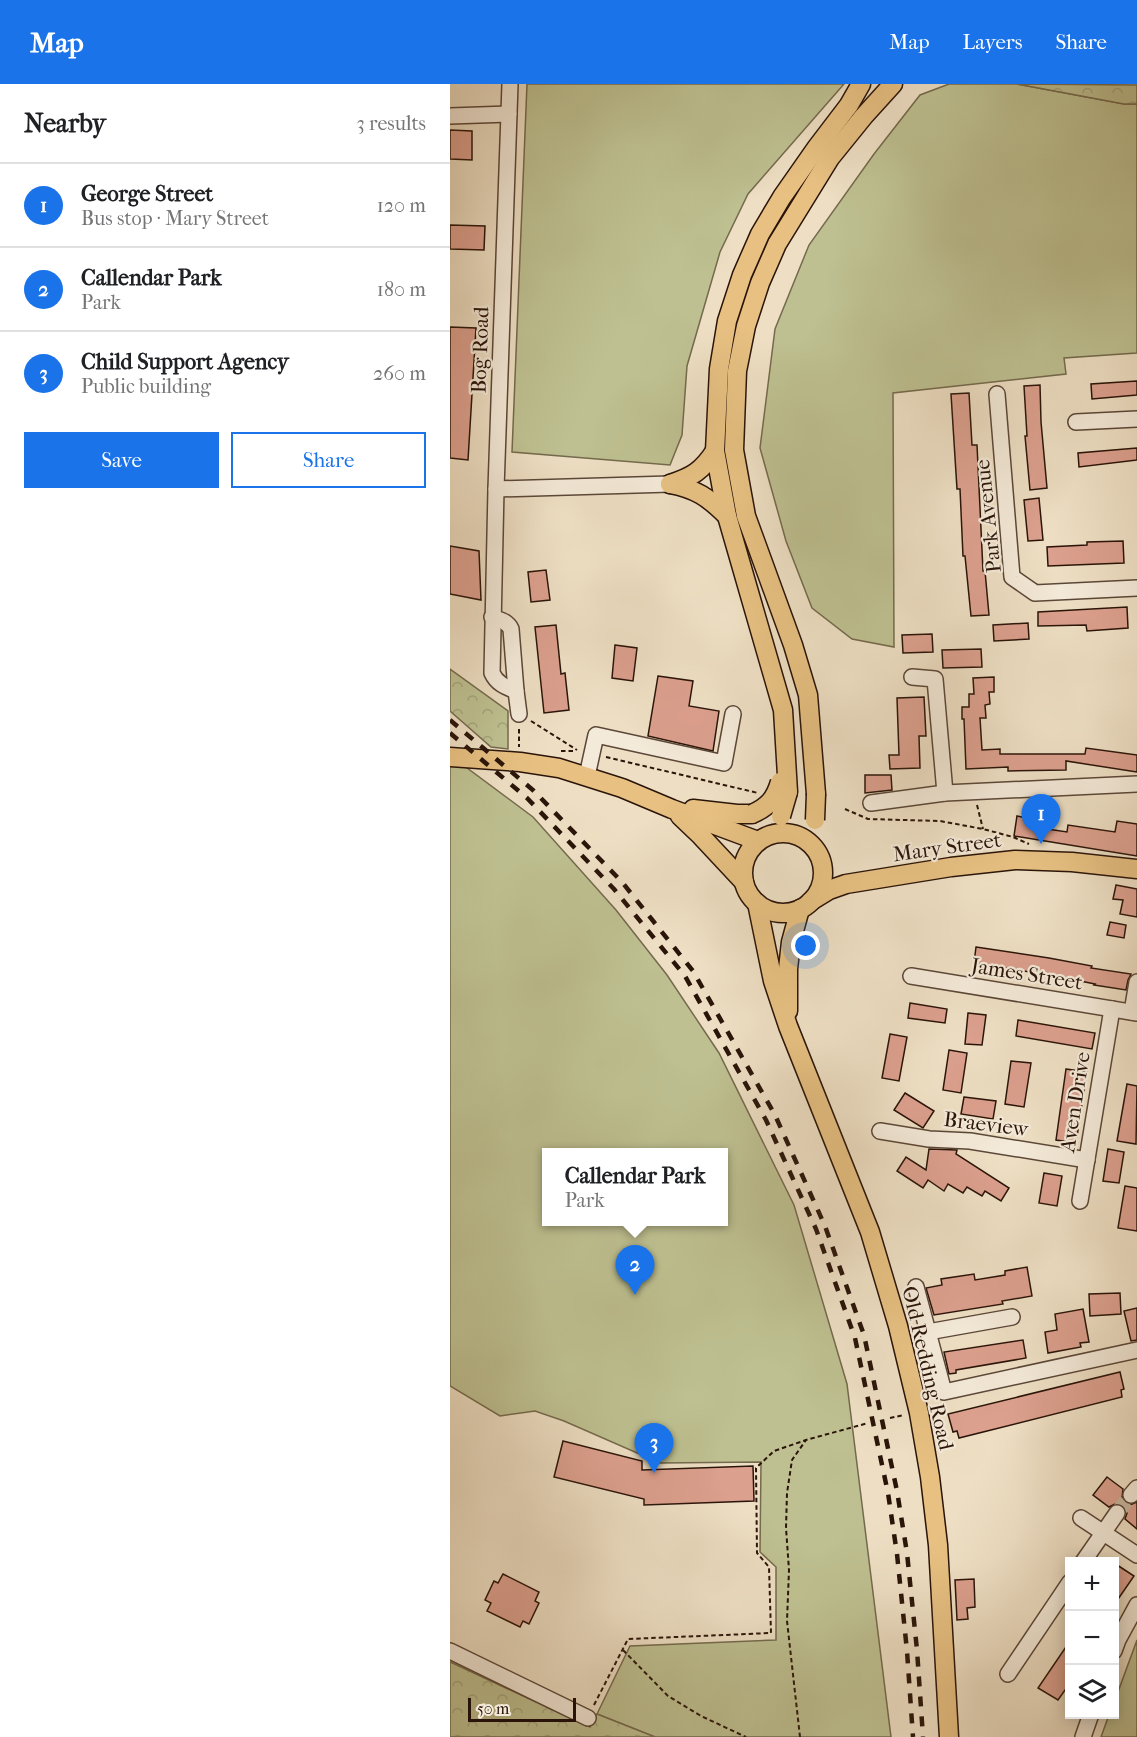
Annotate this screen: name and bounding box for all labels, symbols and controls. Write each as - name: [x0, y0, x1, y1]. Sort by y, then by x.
- text: Map: [30, 26, 84, 59]
- text: Map: [889, 30, 930, 54]
- text: Layers: [963, 30, 1022, 54]
- text: Share: [1055, 30, 1107, 54]
- text: Nearby: [24, 108, 106, 139]
- text: 3 results: [357, 112, 426, 135]
- text: George Street: [81, 181, 213, 207]
- text: 1: [40, 194, 47, 217]
- text: 120 m: [377, 194, 426, 217]
- text: Bus stop · Mary Street: [81, 207, 269, 230]
- text: Callendar Park: [81, 265, 222, 291]
- text: 2: [38, 278, 49, 301]
- text: 180 m: [377, 278, 426, 301]
- text: Park: [81, 291, 121, 314]
- street label: Bog Road: [466, 306, 494, 394]
- text: Child Support Agency: [81, 349, 289, 375]
- text: 3: [39, 362, 48, 385]
- text: 260 m: [373, 362, 426, 385]
- text: Public building: [81, 375, 211, 398]
- button: Save: [24, 432, 219, 488]
- button: Share: [231, 432, 426, 488]
- street label: Park Avenue: [970, 458, 1006, 574]
- pin: 1: [1022, 794, 1060, 844]
- street label: Mary Street: [891, 827, 1003, 866]
- your location: [791, 931, 820, 960]
- street label: James Street: [968, 953, 1085, 995]
- street label: Aven Drive: [1055, 1050, 1095, 1155]
- street label: Braeview: [942, 1107, 1031, 1141]
- popup: [542, 1148, 728, 1226]
- text: Callendar Park: [565, 1163, 705, 1189]
- text: Park: [565, 1189, 605, 1212]
- pin: 2: [616, 1246, 654, 1295]
- street label: Old Redding Road: [897, 1284, 959, 1453]
- pin: 3: [634, 1424, 674, 1473]
- map controls: [1065, 1557, 1119, 1719]
- button: +: [1065, 1557, 1119, 1611]
- button: −: [1065, 1611, 1119, 1665]
- button: layers: [1065, 1665, 1119, 1719]
- scale bar: [468, 1695, 576, 1722]
- text: 50 m: [477, 1699, 509, 1718]

